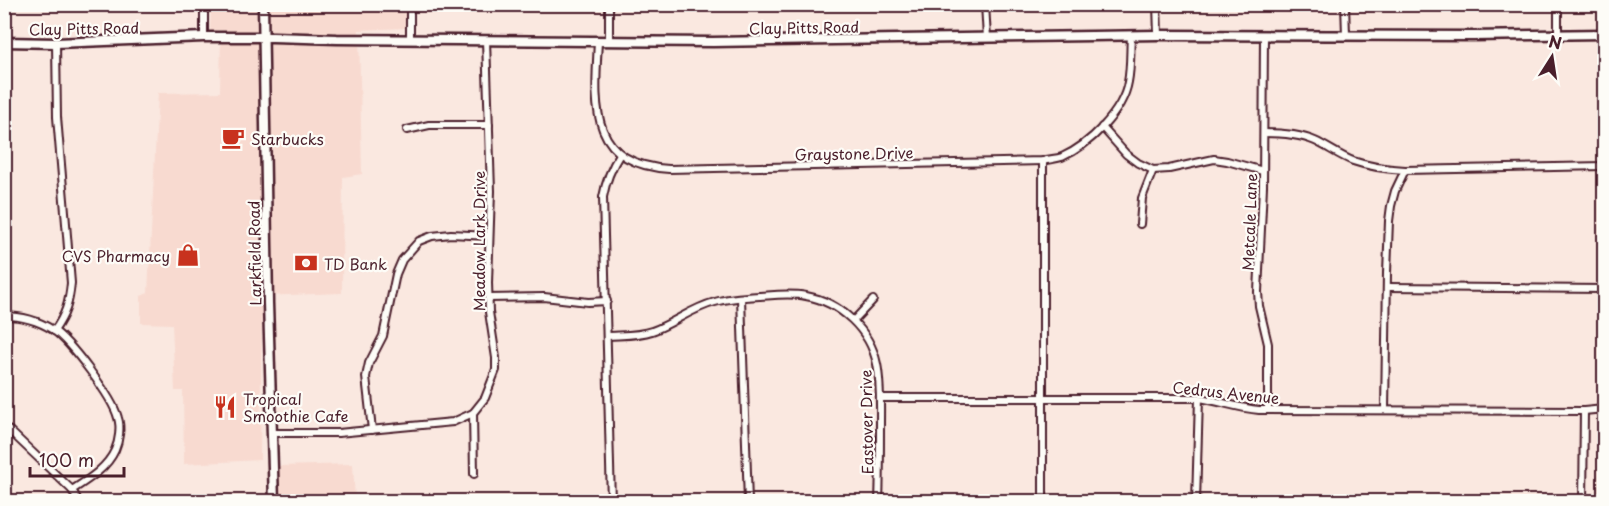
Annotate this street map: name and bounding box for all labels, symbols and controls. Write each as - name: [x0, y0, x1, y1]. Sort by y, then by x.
- street label: Clay Pitts Road: [749, 15, 859, 39]
- street label: Clay Pitts Road: [29, 16, 139, 40]
- north arrow: [1522, 27, 1582, 87]
- text: N: [1547, 28, 1564, 54]
- cafe icon: Starbucks: [220, 125, 246, 151]
- place label: Starbucks: [251, 127, 324, 150]
- street label: Graystone Drive: [794, 140, 914, 166]
- street label: Meadow Lark Drive: [467, 171, 490, 311]
- street label: Metcale Lane: [1236, 173, 1262, 271]
- street label: Larkfield Road: [242, 200, 266, 306]
- shop icon: CVS Pharmacy: [175, 242, 201, 268]
- place label: CVS Pharmacy: [62, 244, 170, 267]
- bank icon: TD Bank: [293, 250, 319, 276]
- place label: TD Bank: [324, 252, 387, 275]
- street label: Eastover Drive: [854, 369, 878, 475]
- street label: Cedrus Avenue: [1171, 375, 1281, 409]
- place label: Tropical Smoothie Cafe: [243, 387, 348, 427]
- restaurant icon: Tropical Smoothie Cafe: [212, 394, 238, 420]
- scale bar: [30, 440, 124, 478]
- text: 100 m: [39, 446, 94, 473]

